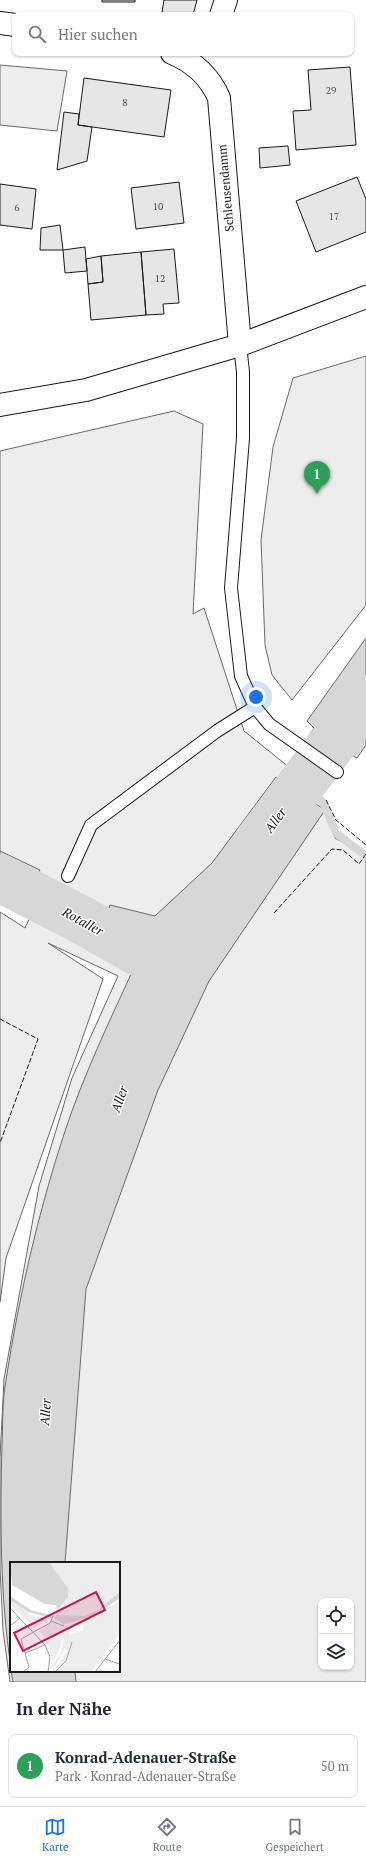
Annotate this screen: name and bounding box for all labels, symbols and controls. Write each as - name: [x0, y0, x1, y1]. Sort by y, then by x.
- search box: [12, 12, 354, 56]
- icon: search: [26, 23, 48, 45]
- text: Hier suchen: [58, 24, 138, 44]
- house number: 29: [326, 84, 336, 97]
- house number: 8: [122, 96, 128, 109]
- street label: Schleusendamm: [214, 143, 237, 232]
- house number: 10: [153, 200, 163, 213]
- house number: 6: [14, 201, 20, 214]
- house number: 17: [329, 210, 339, 223]
- house number: 12: [155, 272, 165, 285]
- pin: 1: [304, 461, 330, 494]
- your location: [246, 687, 266, 707]
- water label: Aller: [259, 803, 291, 837]
- water label: Rotaller: [58, 902, 107, 940]
- water label: Aller: [106, 1082, 132, 1116]
- water label: Aller: [35, 1397, 55, 1427]
- inset map: [10, 1562, 120, 1672]
- map controls: [318, 1598, 354, 1670]
- button: locate: [318, 1598, 354, 1634]
- button: layers: [318, 1634, 354, 1670]
- text: In der Nähe: [16, 1697, 111, 1720]
- text: Konrad-Adenauer-Straße: [55, 1747, 236, 1767]
- text: 1: [26, 1757, 34, 1775]
- text: 50 m: [321, 1757, 349, 1775]
- text: Park · Konrad-Adenauer-Straße: [55, 1767, 236, 1785]
- tab: Karte: [42, 1816, 69, 1854]
- tab: Route: [153, 1816, 181, 1854]
- tab: Gespeichert: [266, 1816, 324, 1854]

